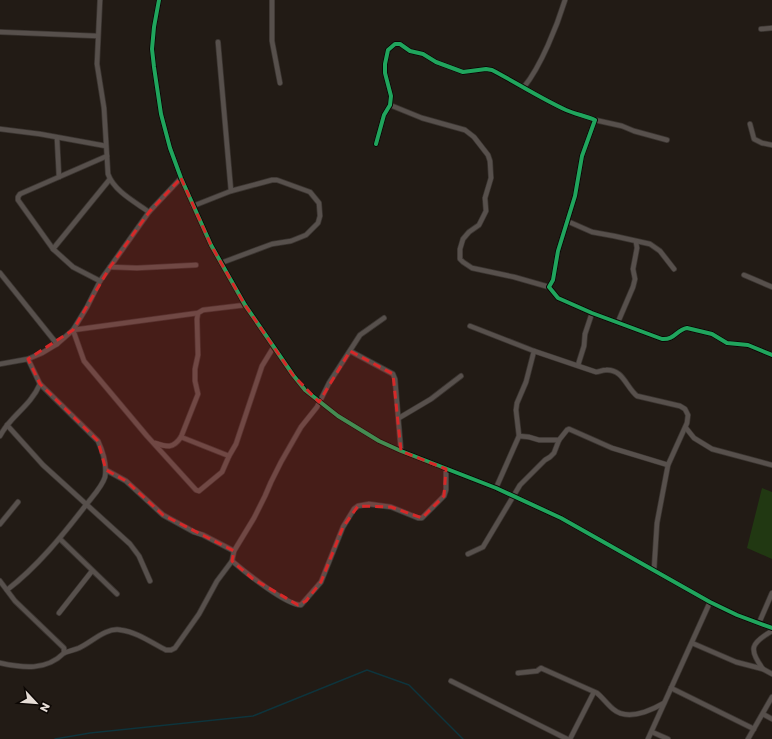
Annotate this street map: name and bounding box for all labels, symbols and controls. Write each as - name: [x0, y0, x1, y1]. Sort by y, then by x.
- north arrow: [16, 683, 56, 723]
- text: N: [36, 700, 54, 715]

